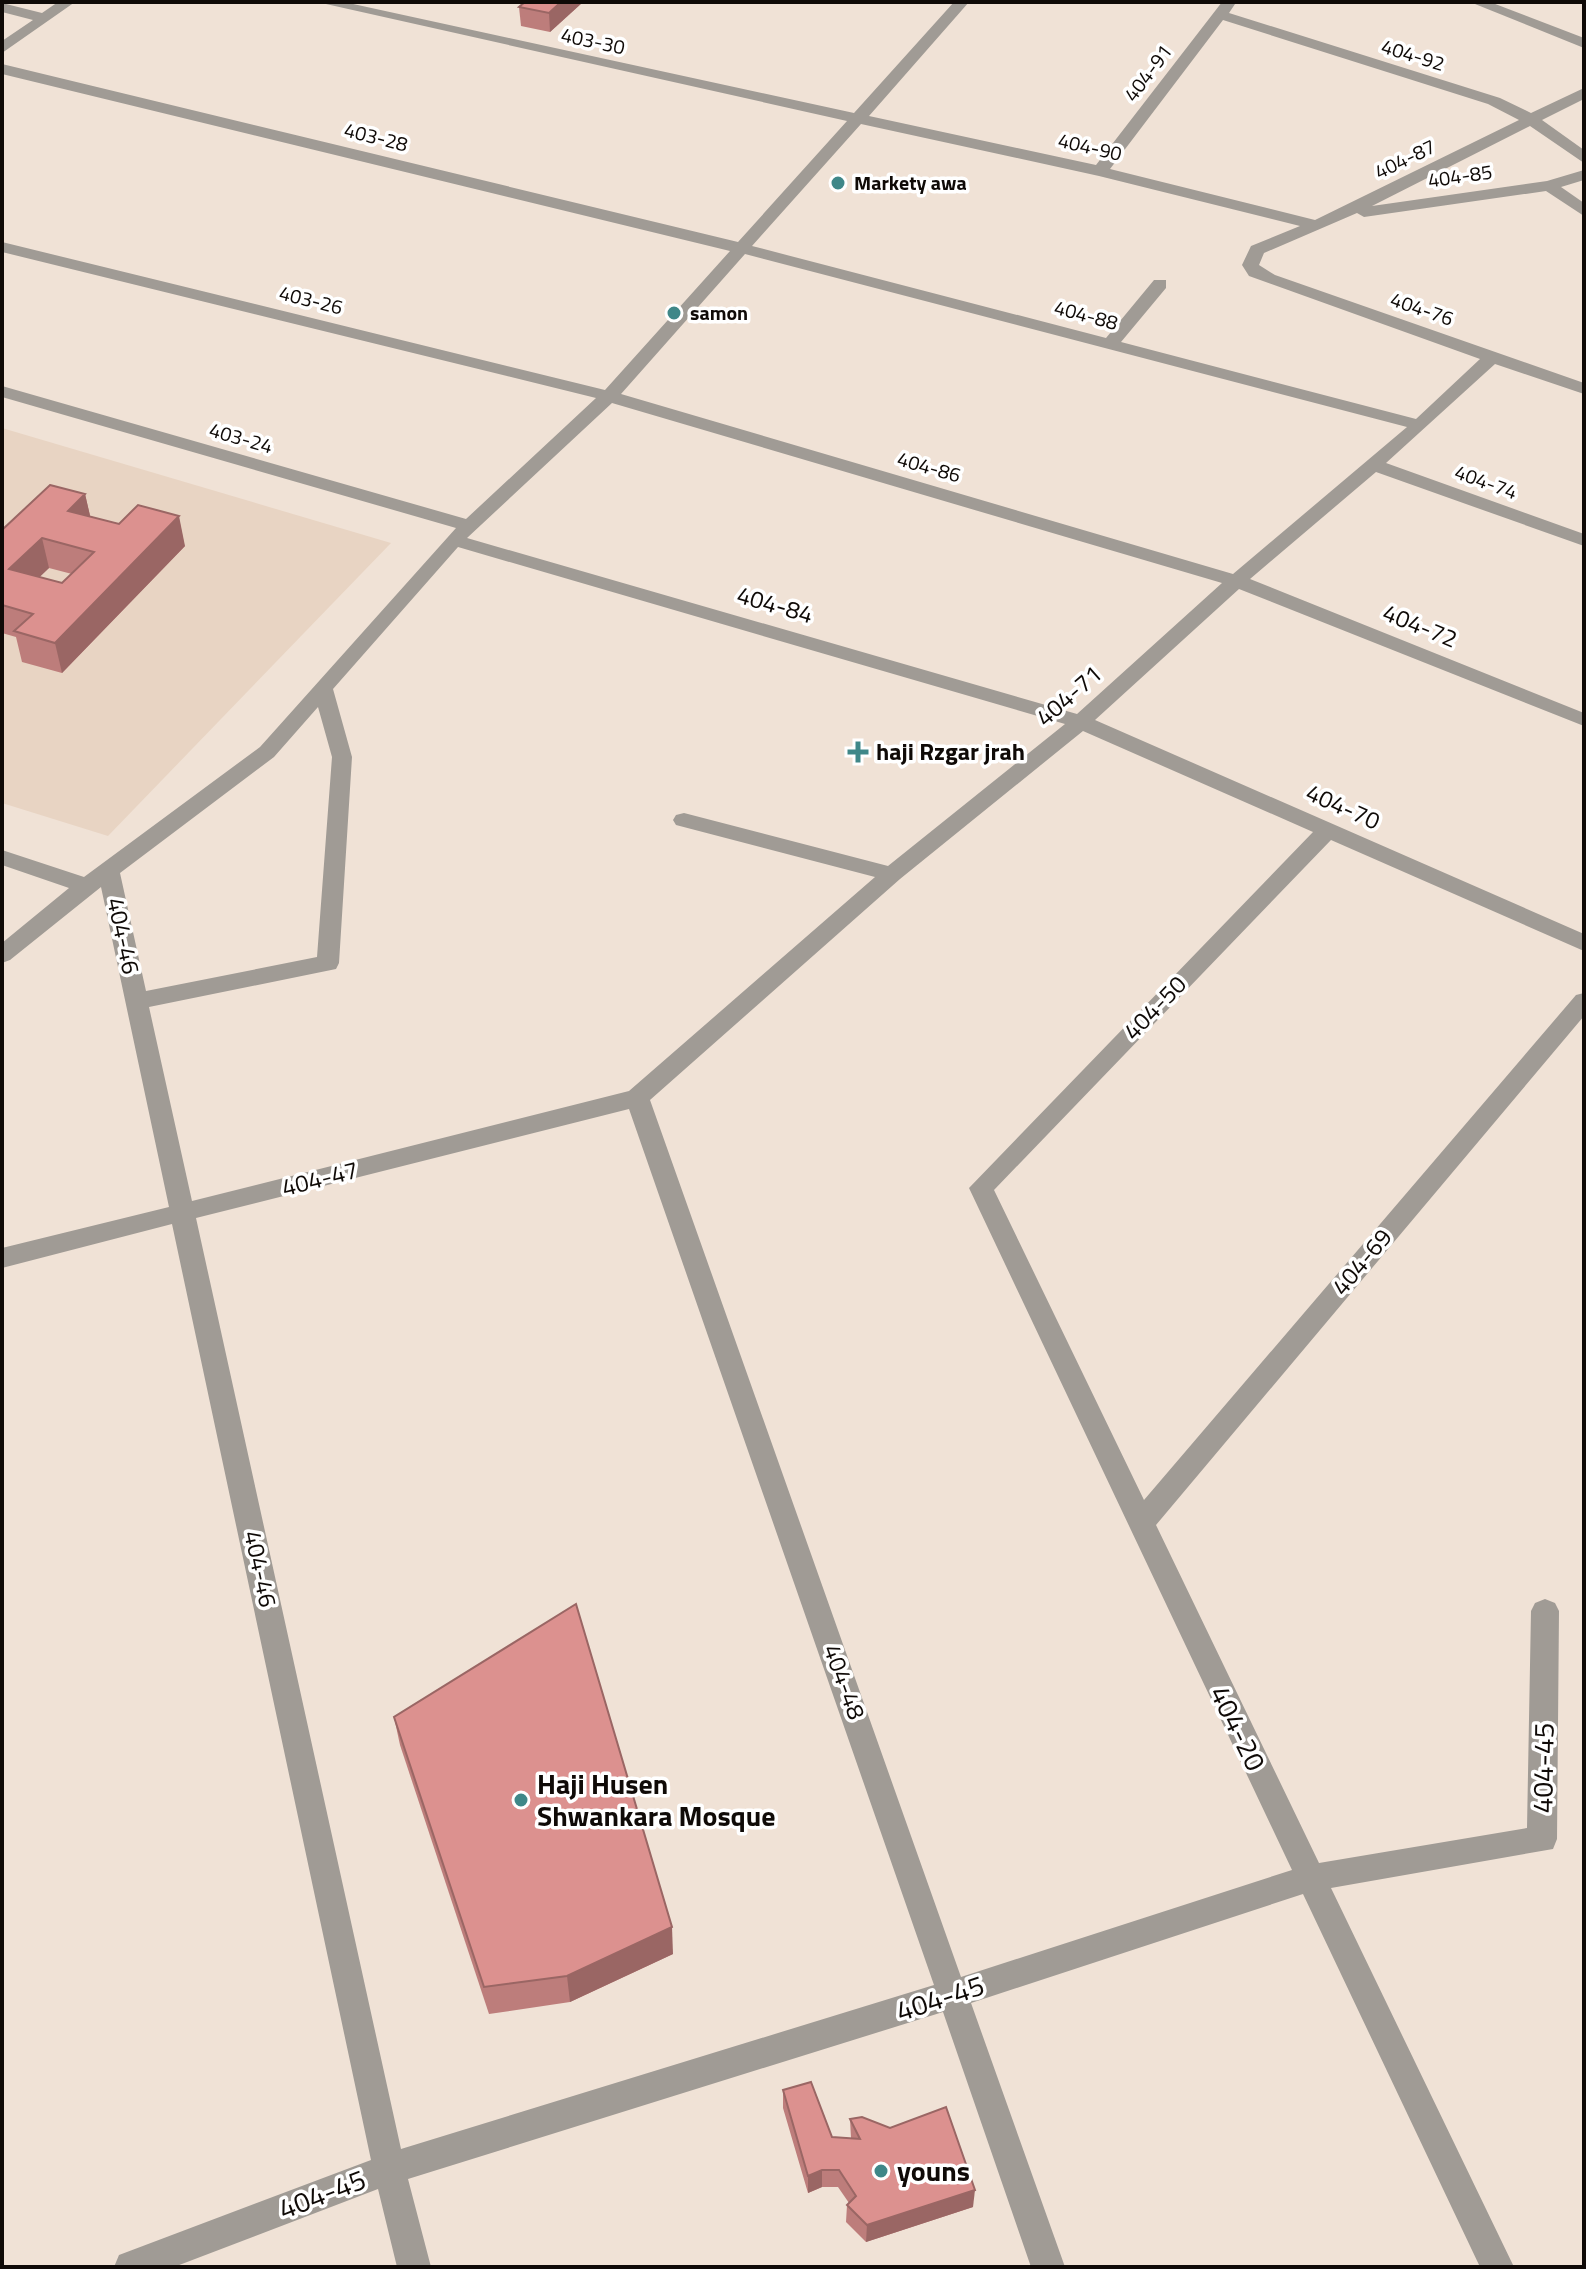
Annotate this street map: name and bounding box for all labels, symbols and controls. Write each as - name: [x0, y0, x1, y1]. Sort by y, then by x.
- street label: 403-30: [558, 19, 628, 62]
- street label: 404-92: [1378, 30, 1449, 79]
- street label: 404-91: [1116, 38, 1179, 108]
- street label: 403-28: [341, 114, 411, 159]
- street label: 404-90: [1055, 124, 1125, 169]
- street label: 404-87: [1369, 130, 1441, 187]
- street label: 404-85: [1426, 156, 1494, 195]
- place label: Markety awa: [854, 167, 967, 198]
- marker: Markety awa: [829, 174, 847, 192]
- street label: 403-26: [276, 277, 346, 322]
- street label: 404-76: [1386, 283, 1458, 334]
- street label: 404-88: [1051, 291, 1121, 338]
- place label: samon: [690, 297, 748, 328]
- marker: samon: [665, 304, 683, 322]
- street label: 403-24: [206, 414, 277, 461]
- street label: 404-86: [894, 443, 965, 490]
- street label: 404-74: [1450, 456, 1522, 507]
- street label: 404-84: [733, 576, 818, 632]
- street label: 404-72: [1378, 594, 1463, 656]
- street label: 404-71: [1027, 656, 1109, 734]
- place label: haji Rzgar jrah: [876, 733, 1025, 769]
- marker: haji Rzgar jrah: [847, 741, 869, 763]
- street label: 404-70: [1301, 774, 1386, 838]
- street label: 404-46: [98, 894, 150, 978]
- street label: 404-50: [1114, 967, 1194, 1048]
- street label: 404-47: [278, 1151, 362, 1205]
- street label: 404-69: [1322, 1220, 1400, 1303]
- street label: 404-46: [235, 1527, 287, 1611]
- street label: 404-48: [815, 1639, 875, 1724]
- street label: 404-20: [1199, 1678, 1278, 1778]
- street label: 404-45: [1520, 1722, 1565, 1814]
- place label: Haji Husen Shwankara Mosque: [537, 1762, 776, 1837]
- marker: Haji Husen Shwankara Mosque: [512, 1791, 530, 1809]
- street label: 404-45: [890, 1963, 990, 2032]
- place label: youns: [897, 2149, 970, 2192]
- street label: 404-45: [272, 2157, 372, 2230]
- marker: youns: [872, 2162, 890, 2180]

